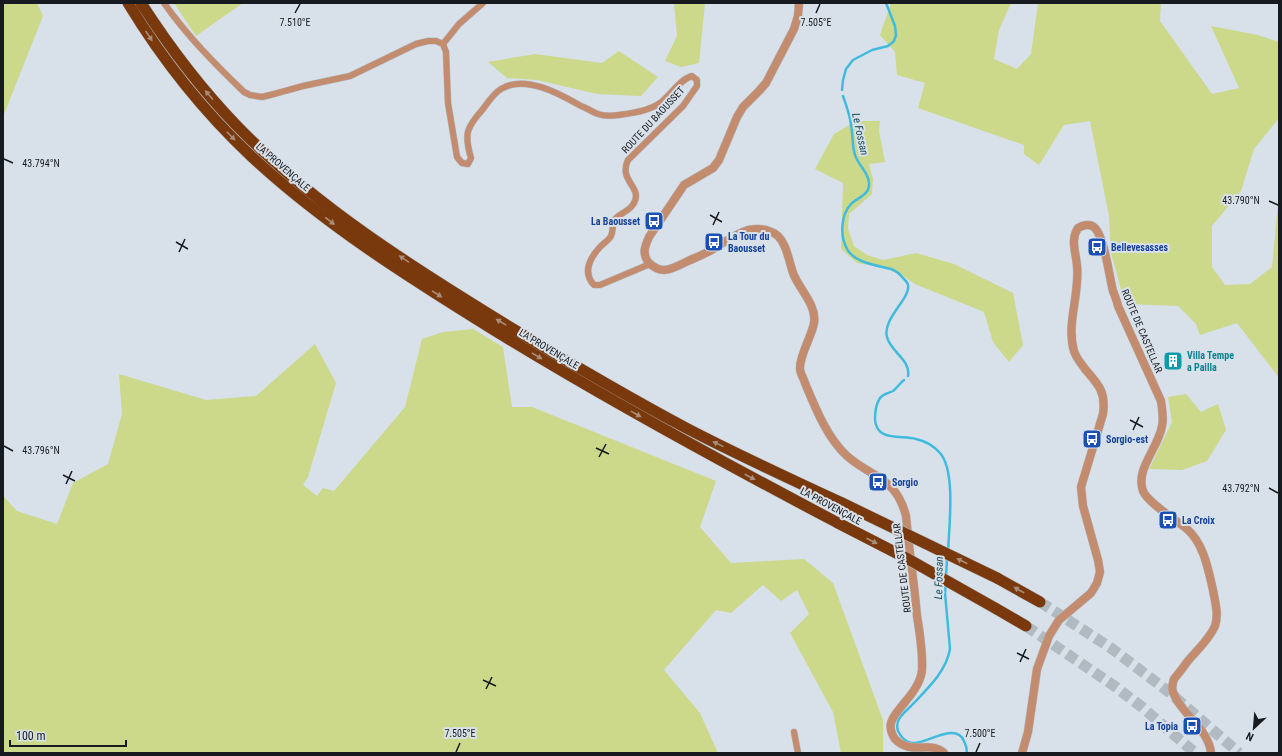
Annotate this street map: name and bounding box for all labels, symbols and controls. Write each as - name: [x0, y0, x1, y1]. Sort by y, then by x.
- text: 7.510°E: [279, 17, 311, 28]
- text: 7.505°E: [800, 17, 832, 28]
- one-way arrow: [145, 31, 153, 41]
- street label: ROUTE DU BAOUSSET: [619, 85, 687, 155]
- one-way arrow: [204, 90, 213, 101]
- water label: Le Fossan: [849, 112, 871, 156]
- one-way arrow: [227, 131, 236, 141]
- street label: LA PROVENÇALE: [254, 141, 312, 193]
- text: 43.794°N: [22, 158, 60, 169]
- text: 43.790°N: [1222, 195, 1260, 206]
- bus stop icon: La Baousset: [643, 210, 665, 232]
- one-way arrow: [324, 216, 335, 225]
- place label: La Baousset: [591, 216, 640, 227]
- bus stop icon: La Tour du Baousset: [703, 231, 725, 253]
- place label: La Tour du Baousset: [728, 231, 769, 254]
- bus stop icon: Bellevesasses: [1086, 236, 1108, 258]
- place label: Bellevesasses: [1111, 242, 1168, 253]
- one-way arrow: [399, 255, 409, 263]
- street label: ROUTE DE CASTELLAR: [1119, 287, 1165, 375]
- one-way arrow: [431, 291, 443, 298]
- one-way arrow: [495, 318, 507, 325]
- street label: LA PROVENÇALE: [517, 327, 581, 371]
- building icon: Villa Tempe a Pailla: [1162, 350, 1184, 372]
- place label: Villa Tempe a Pailla: [1187, 350, 1234, 373]
- one-way arrow: [532, 352, 542, 360]
- one-way arrow: [630, 410, 642, 417]
- bus stop icon: Sorgio-est: [1081, 428, 1103, 450]
- place label: Sorgio-est: [1106, 434, 1148, 445]
- one-way arrow: [712, 441, 724, 447]
- text: 43.796°N: [22, 445, 60, 456]
- bus stop icon: Sorgio: [867, 471, 889, 493]
- one-way arrow: [744, 473, 756, 480]
- place label: Sorgio: [892, 477, 918, 488]
- text: 43.792°N: [1222, 483, 1260, 494]
- street label: LA PROVENÇALE: [799, 485, 863, 527]
- bus stop icon: La Croix: [1157, 509, 1179, 531]
- place label: La Croix: [1182, 515, 1215, 526]
- street label: ROUTE DE CASTELLAR: [891, 522, 913, 613]
- one-way arrow: [866, 538, 878, 544]
- water label: Le Fossan: [932, 556, 946, 600]
- one-way arrow: [957, 558, 968, 564]
- one-way arrow: [1013, 587, 1025, 593]
- north arrow: [1234, 708, 1274, 748]
- bus stop icon: La Topia: [1181, 715, 1203, 737]
- place label: La Topia: [1145, 721, 1178, 732]
- scale bar: [10, 722, 126, 748]
- text: 7.505°E: [444, 728, 476, 739]
- text: 7.500°E: [964, 728, 996, 739]
- text: 100 m: [16, 729, 46, 743]
- text: N: [1244, 729, 1256, 744]

